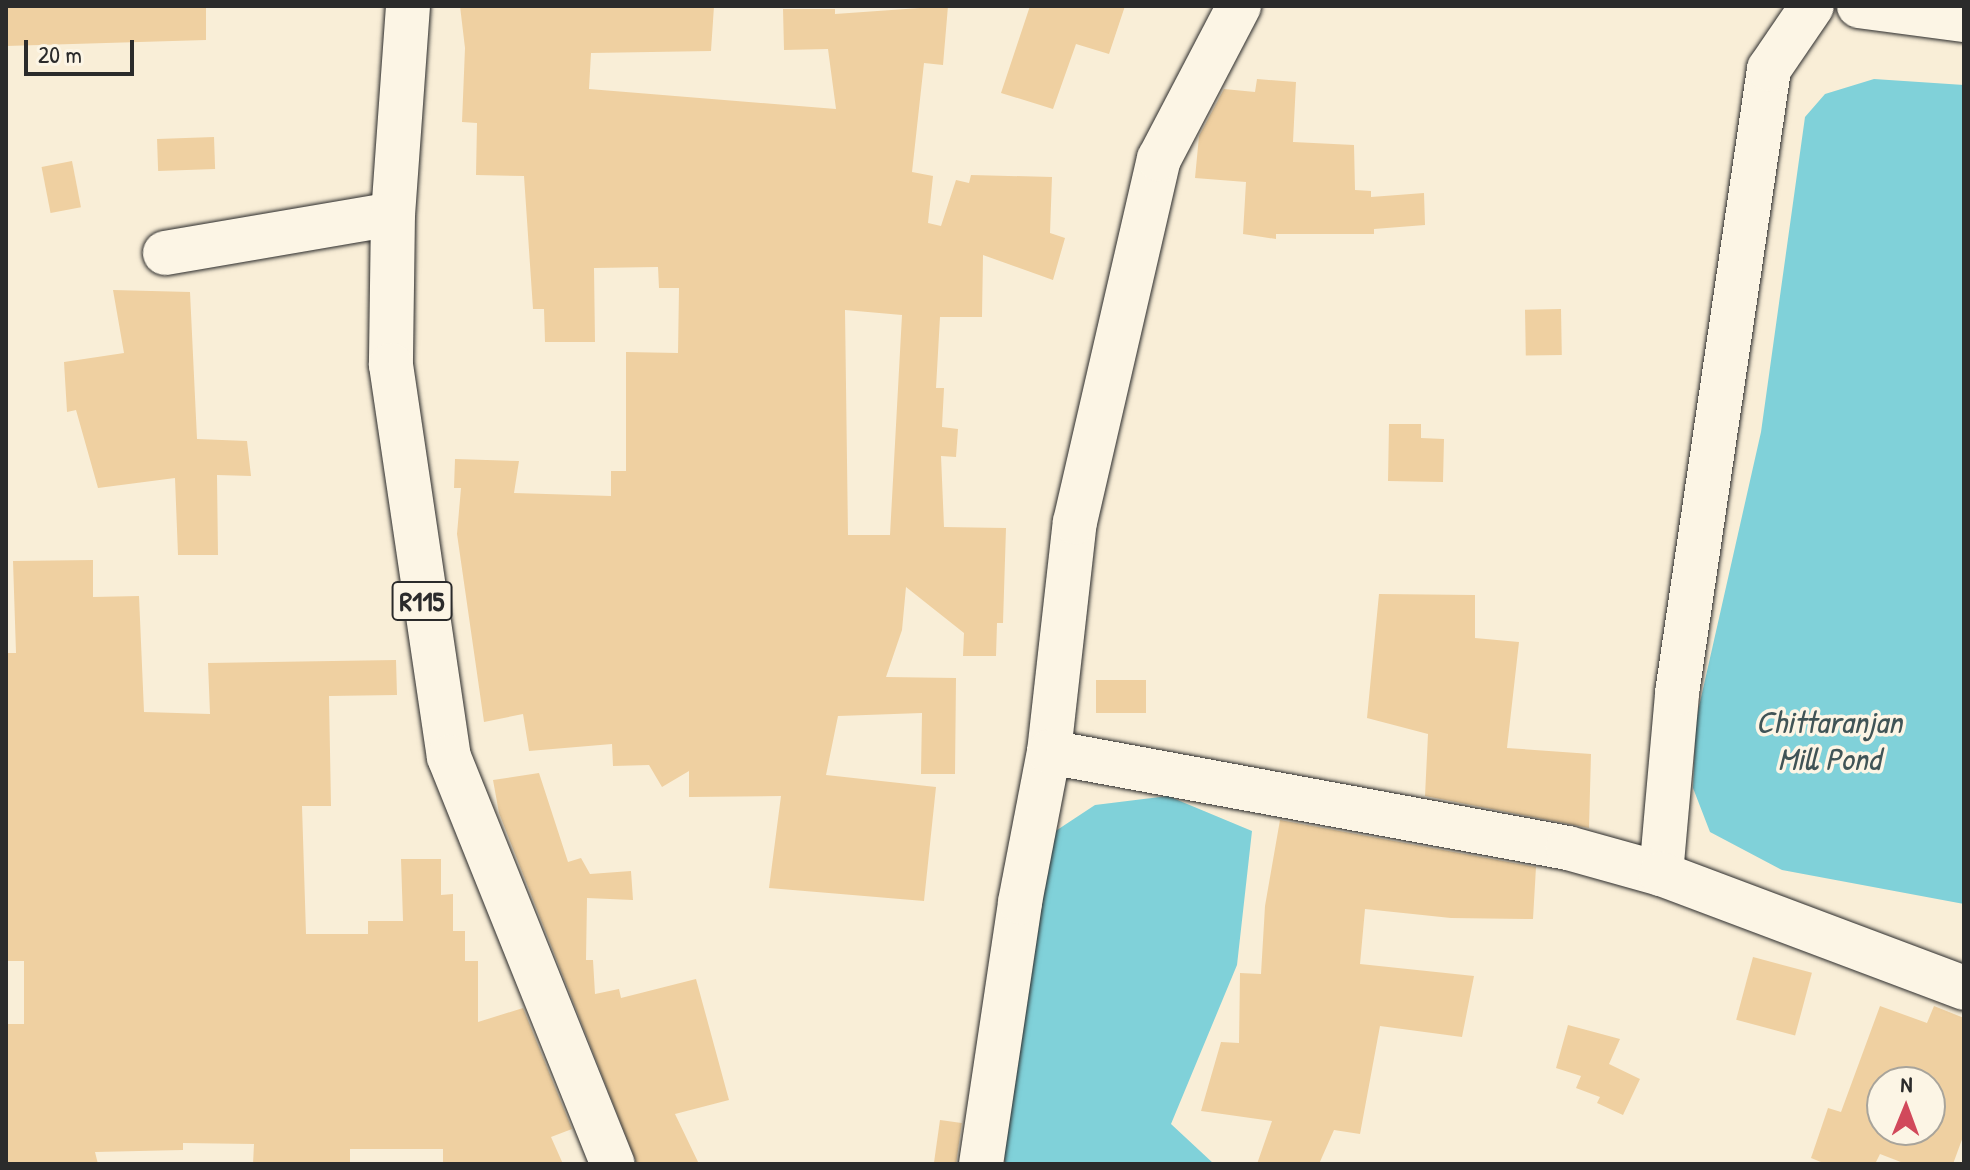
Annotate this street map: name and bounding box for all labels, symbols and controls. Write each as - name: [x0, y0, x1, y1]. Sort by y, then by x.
- scale bar: [28, 24, 138, 74]
- text: 20 m: [38, 38, 82, 70]
- road number: R115: [390, 577, 454, 625]
- water label: Chittaranjan Mill Pond: [1756, 704, 1902, 779]
- north arrow: [1866, 1066, 1946, 1146]
- text: N: [1900, 1069, 1913, 1099]

